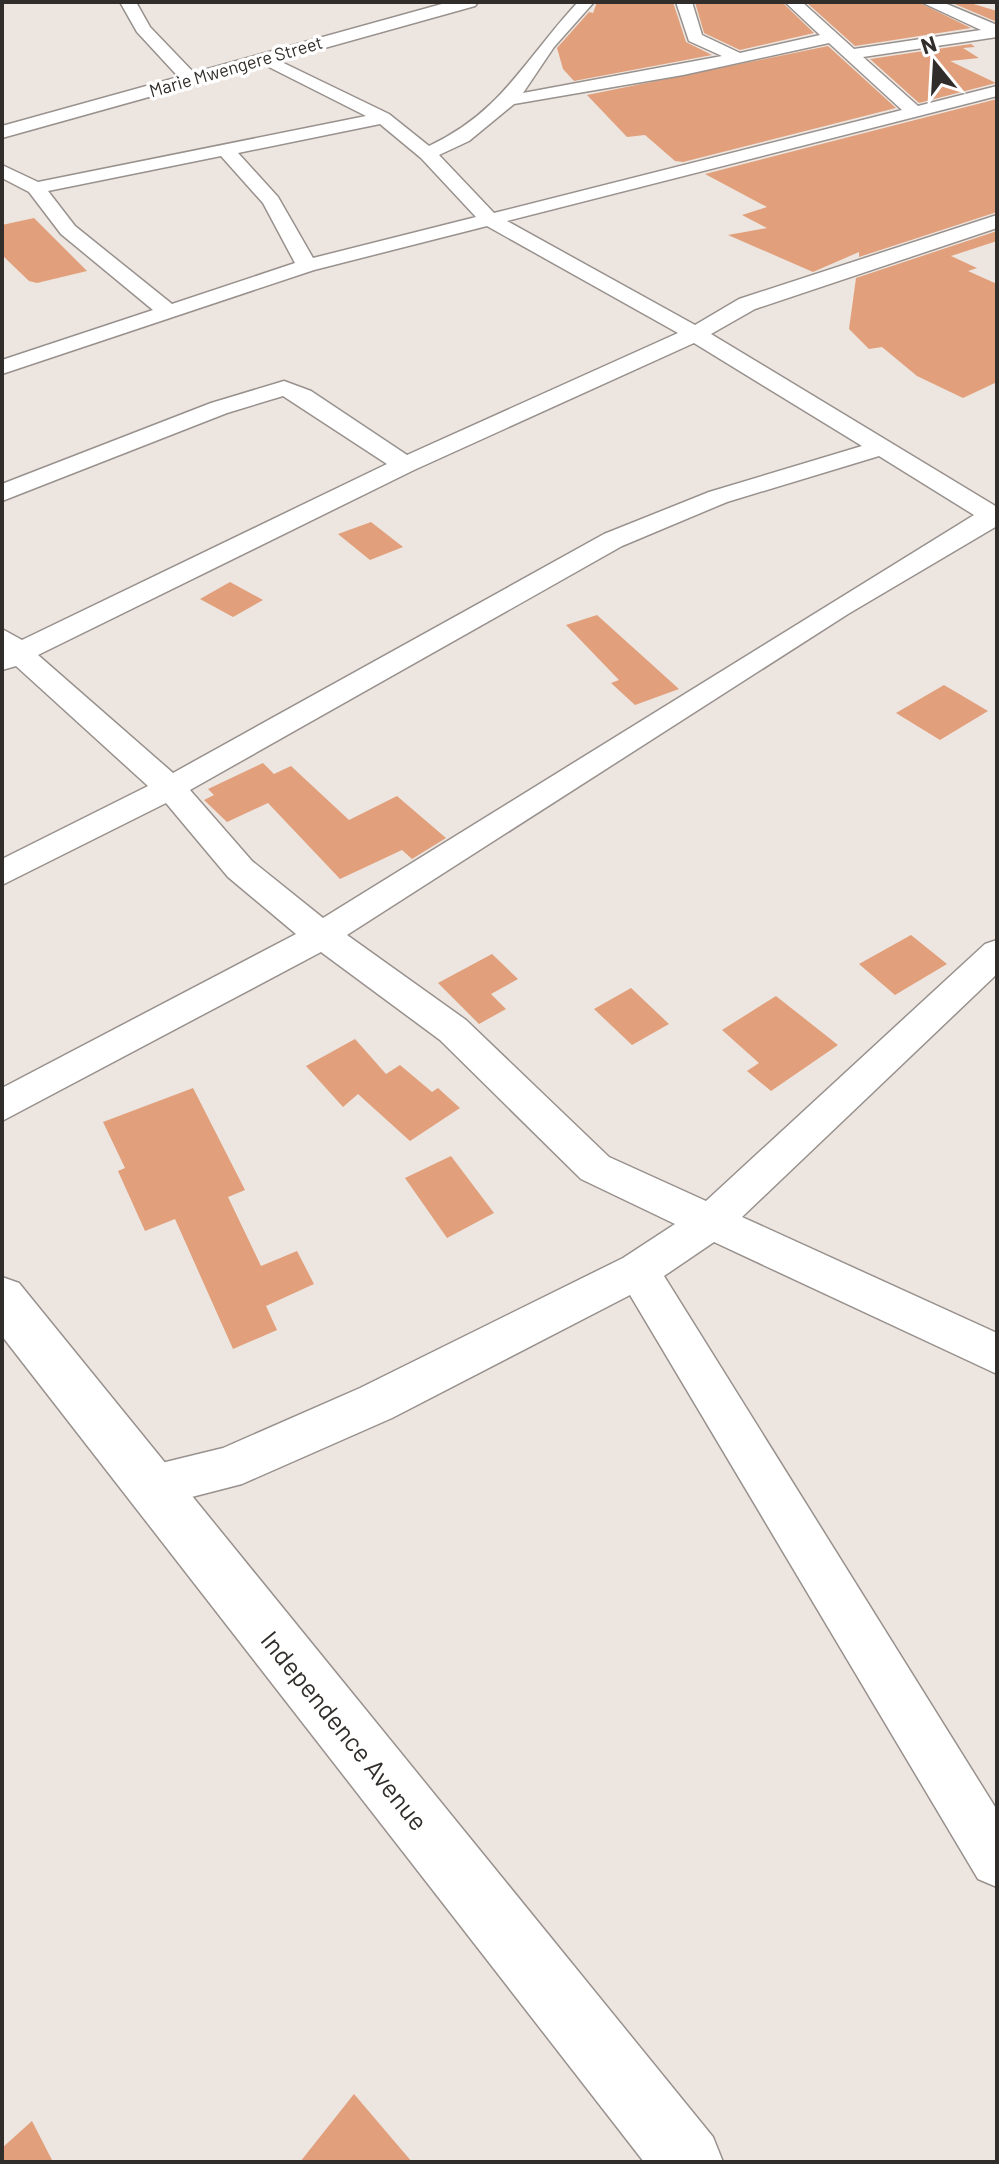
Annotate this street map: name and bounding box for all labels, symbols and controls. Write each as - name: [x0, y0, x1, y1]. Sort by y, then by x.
- north arrow: [895, 24, 975, 104]
- text: N: [918, 29, 939, 59]
- street label: Marie Mwengere Street: [147, 31, 325, 101]
- street label: Independence Avenue: [255, 1624, 435, 1836]

